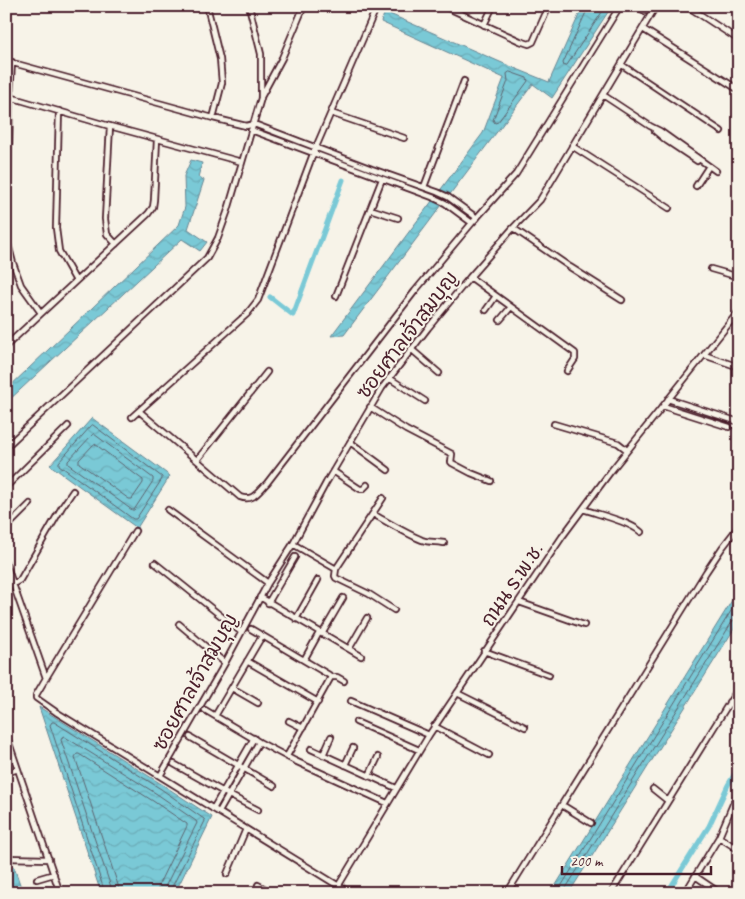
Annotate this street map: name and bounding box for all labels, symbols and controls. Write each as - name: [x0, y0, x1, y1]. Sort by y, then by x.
- street label: ซอยศาลเจ้าสมบุญ: [350, 266, 465, 406]
- street label: ถนน ร.พ.ช.: [475, 539, 549, 631]
- street label: ซอยศาลเจ้าสมบุญ: [146, 608, 246, 757]
- scale bar: [562, 844, 711, 876]
- text: 200 m: [570, 852, 604, 871]

